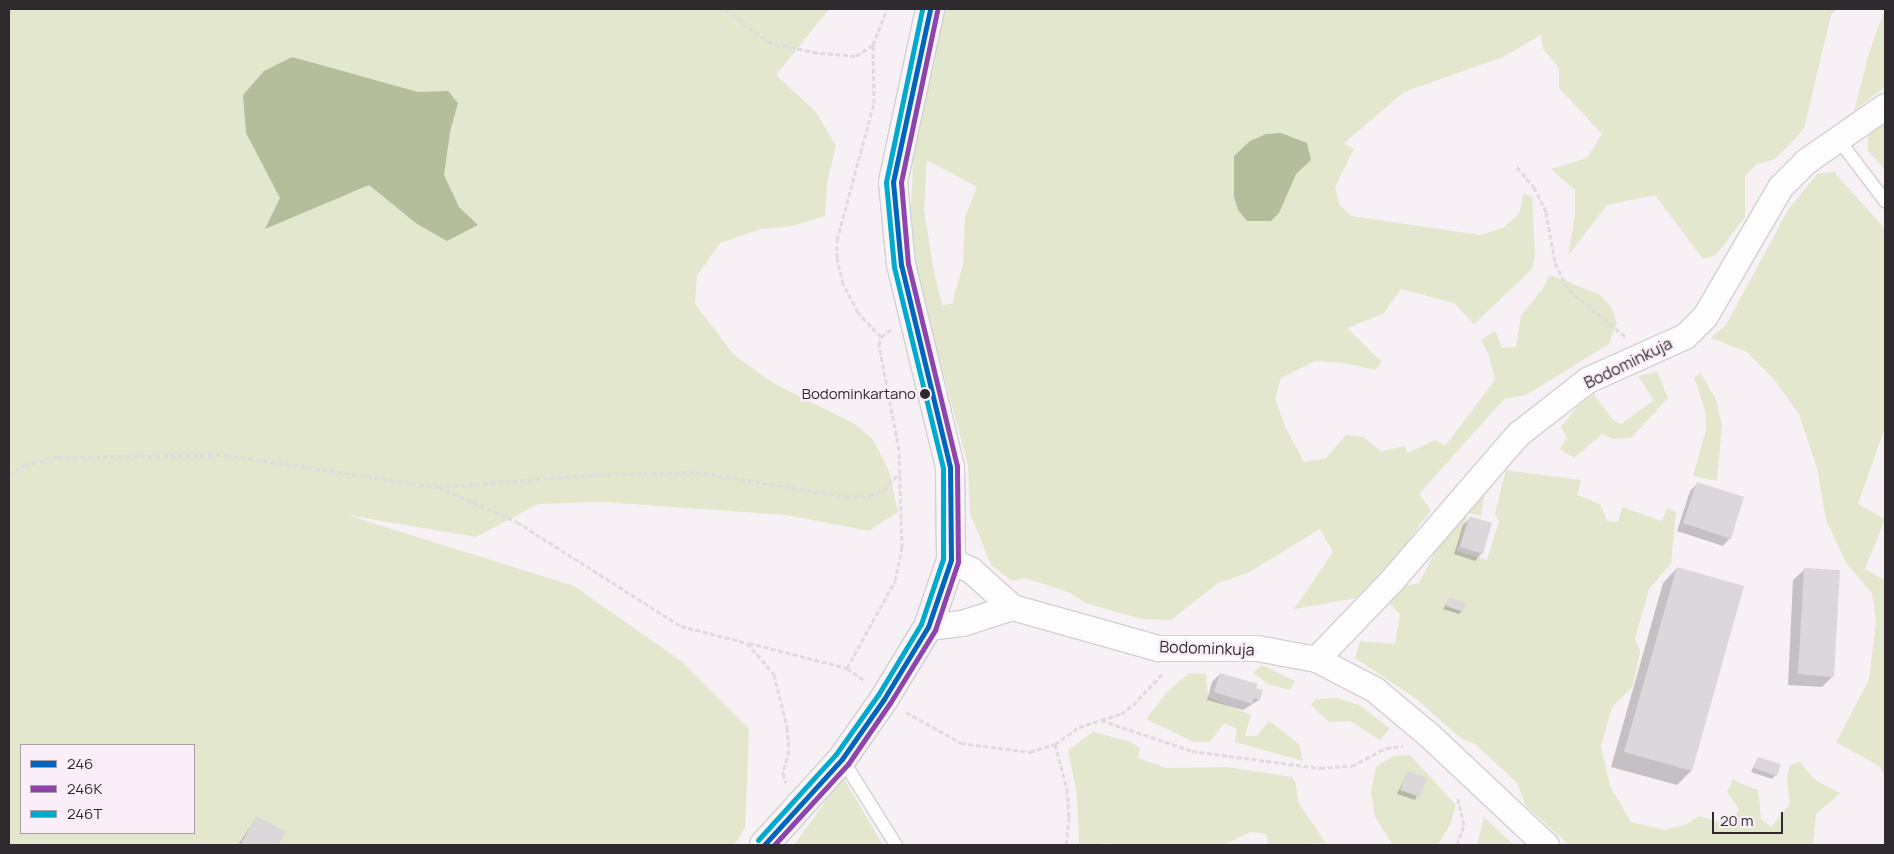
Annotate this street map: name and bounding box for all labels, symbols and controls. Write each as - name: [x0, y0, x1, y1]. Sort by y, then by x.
- street label: Bodominkuja: [1581, 333, 1675, 393]
- place label: Bodominkartano: [802, 385, 916, 403]
- marker: Bodominkartano: [920, 389, 930, 399]
- street label: Bodominkuja: [1159, 637, 1255, 659]
- legend: [20, 744, 195, 834]
- text: 246: [67, 753, 93, 774]
- text: 246K: [67, 778, 102, 799]
- scale bar: [1714, 802, 1785, 834]
- text: 246T: [67, 803, 102, 824]
- text: 20 m: [1720, 810, 1753, 831]

